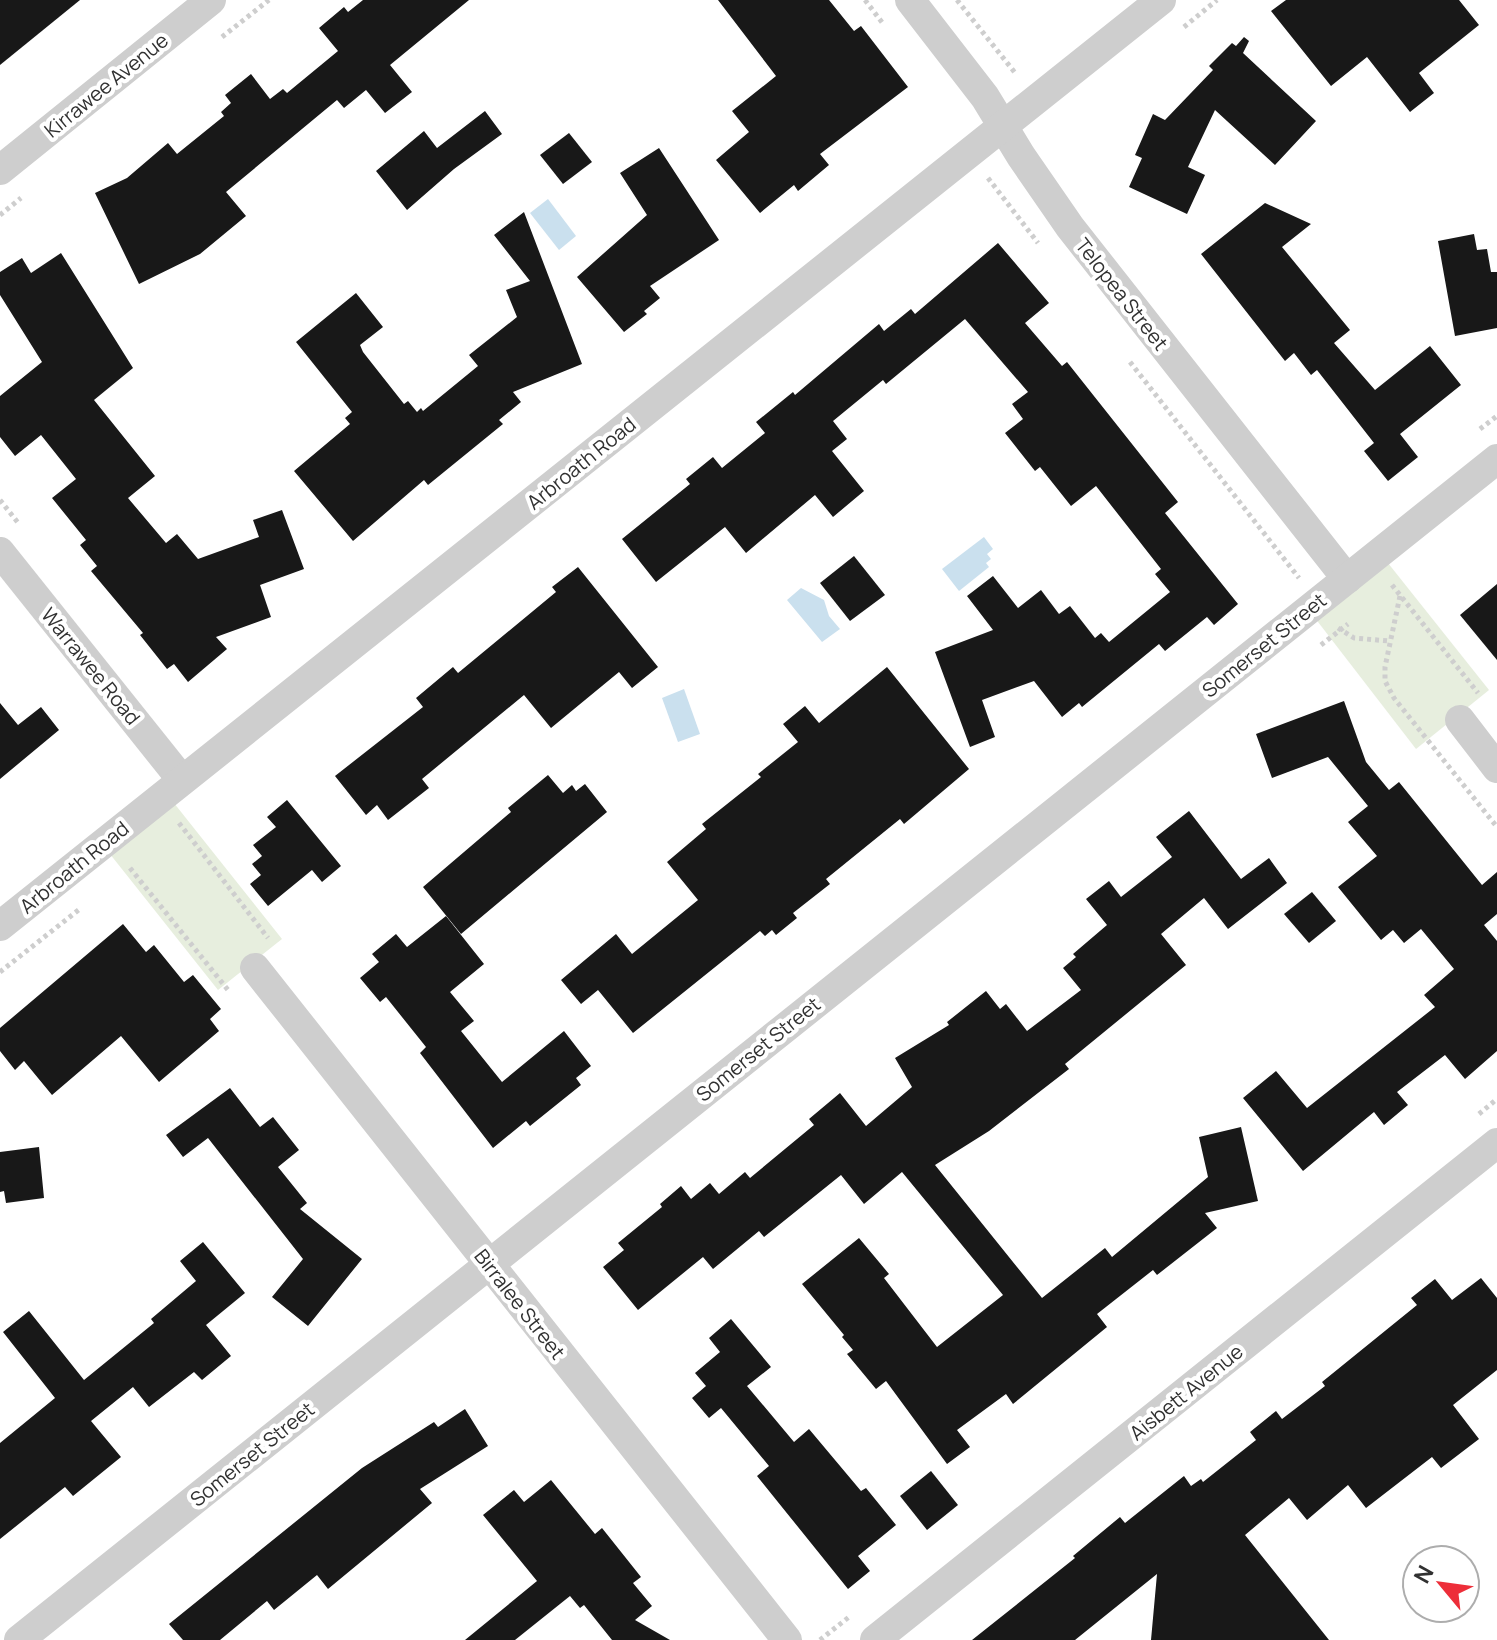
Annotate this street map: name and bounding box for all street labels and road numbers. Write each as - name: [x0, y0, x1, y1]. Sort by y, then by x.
- street label: Kirrawee Avenue: [38, 27, 174, 143]
- street label: Telopea Street: [1070, 232, 1174, 356]
- street label: Arbroath Road: [521, 411, 641, 515]
- street label: Somerset Street: [1196, 587, 1332, 703]
- street label: Warrawee Road: [35, 602, 147, 730]
- street label: Arbroath Road: [14, 815, 134, 919]
- street label: Somerset Street: [690, 991, 826, 1107]
- street label: Birralee Street: [468, 1243, 572, 1365]
- street label: Aisbett Avenue: [1124, 1338, 1248, 1446]
- street label: Somerset Street: [184, 1396, 320, 1512]

